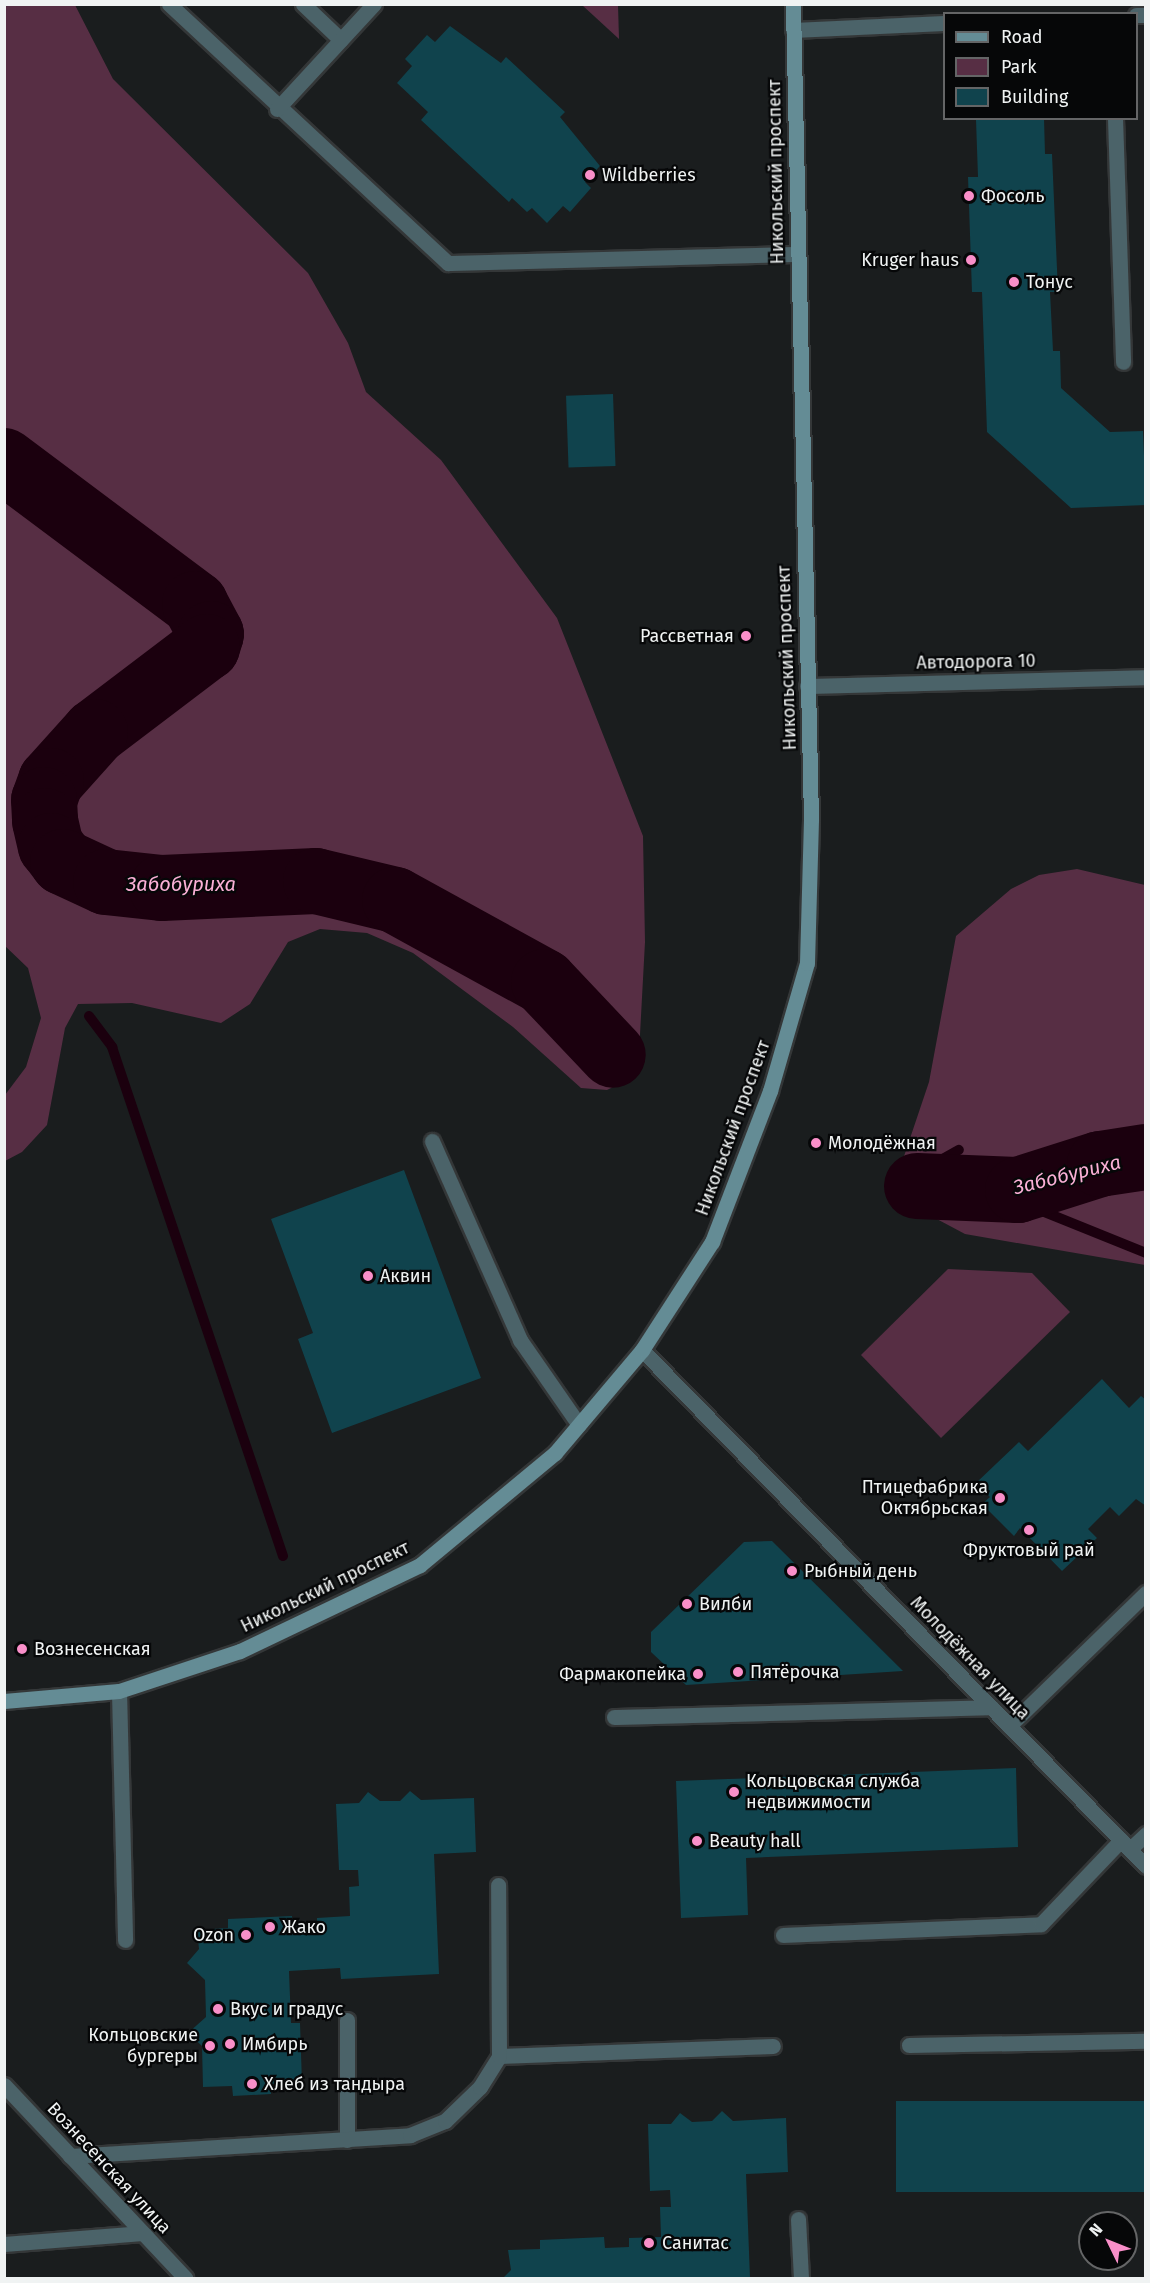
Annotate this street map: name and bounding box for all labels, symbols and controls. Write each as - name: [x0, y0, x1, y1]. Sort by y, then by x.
- legend: [943, 12, 1138, 120]
- text: Road: [1001, 26, 1043, 48]
- text: Park: [1001, 56, 1036, 78]
- street label: Никольский проспект: [764, 79, 788, 265]
- text: Building: [1001, 86, 1068, 108]
- place label: Wildberries: [602, 164, 696, 186]
- marker: Wildberries: [583, 168, 597, 182]
- place label: Фосоль: [981, 185, 1045, 207]
- marker: Фосоль: [962, 189, 976, 203]
- place label: Kruger haus: [861, 249, 959, 271]
- marker: Kruger haus: [964, 253, 978, 267]
- place label: Тонус: [1026, 271, 1073, 293]
- marker: Тонус: [1007, 275, 1021, 289]
- street label: Никольский проспект: [773, 565, 801, 751]
- place label: Рассветная: [640, 625, 734, 647]
- marker: Рассветная: [739, 629, 753, 643]
- street label: Автодорога 10: [916, 650, 1036, 674]
- water label: Забобуриха: [126, 872, 236, 896]
- street label: Никольский проспект: [691, 1037, 775, 1219]
- place label: Молодёжная: [828, 1132, 936, 1154]
- marker: Молодёжная: [809, 1136, 823, 1150]
- water label: Забобуриха: [1011, 1150, 1123, 1200]
- place label: Аквин: [380, 1265, 431, 1287]
- marker: Аквин: [361, 1269, 375, 1283]
- place label: Птицефабрика Октябрьская: [862, 1477, 988, 1520]
- marker: Птицефабрика Октябрьская: [993, 1491, 1007, 1505]
- marker: Фруктовый рай: [1022, 1523, 1036, 1537]
- street label: Никольский проспект: [237, 1537, 413, 1637]
- place label: Фруктовый рай: [963, 1539, 1095, 1561]
- place label: Рыбный день: [804, 1560, 917, 1582]
- marker: Рыбный день: [785, 1564, 799, 1578]
- street label: Молодёжная улица: [906, 1592, 1034, 1724]
- place label: Вилби: [699, 1593, 752, 1615]
- marker: Вилби: [680, 1597, 694, 1611]
- place label: Вознесенская: [34, 1638, 151, 1660]
- marker: Вознесенская: [15, 1642, 29, 1656]
- place label: Пятёрочка: [750, 1661, 840, 1683]
- place label: Фармакопейка: [559, 1663, 686, 1685]
- marker: Пятёрочка: [731, 1665, 745, 1679]
- marker: Фармакопейка: [691, 1667, 705, 1681]
- place label: Кольцовская служба недвижимости: [746, 1771, 920, 1814]
- marker: Кольцовская служба недвижимости: [727, 1785, 741, 1799]
- place label: Beauty hall: [709, 1830, 801, 1852]
- marker: Beauty hall: [690, 1834, 704, 1848]
- place label: Жако: [282, 1916, 326, 1938]
- marker: Жако: [263, 1920, 277, 1934]
- place label: Ozon: [193, 1924, 234, 1946]
- marker: Ozon: [239, 1928, 253, 1942]
- place label: Вкус и градус: [230, 1998, 343, 2020]
- marker: Вкус и градус: [211, 2002, 225, 2016]
- place label: Кольцовские бургеры: [88, 2025, 198, 2068]
- place label: Имбирь: [242, 2033, 308, 2055]
- marker: Имбирь: [223, 2037, 237, 2051]
- marker: Кольцовские бургеры: [203, 2039, 217, 2053]
- place label: Хлеб из тандыра: [264, 2073, 405, 2095]
- marker: Хлеб из тандыра: [245, 2077, 259, 2091]
- street label: Вознесенская улица: [43, 2098, 175, 2238]
- north arrow: [1078, 2211, 1138, 2271]
- text: N: [1085, 2219, 1106, 2240]
- place label: Санитас: [662, 2232, 729, 2254]
- marker: Санитас: [640, 2234, 658, 2252]

